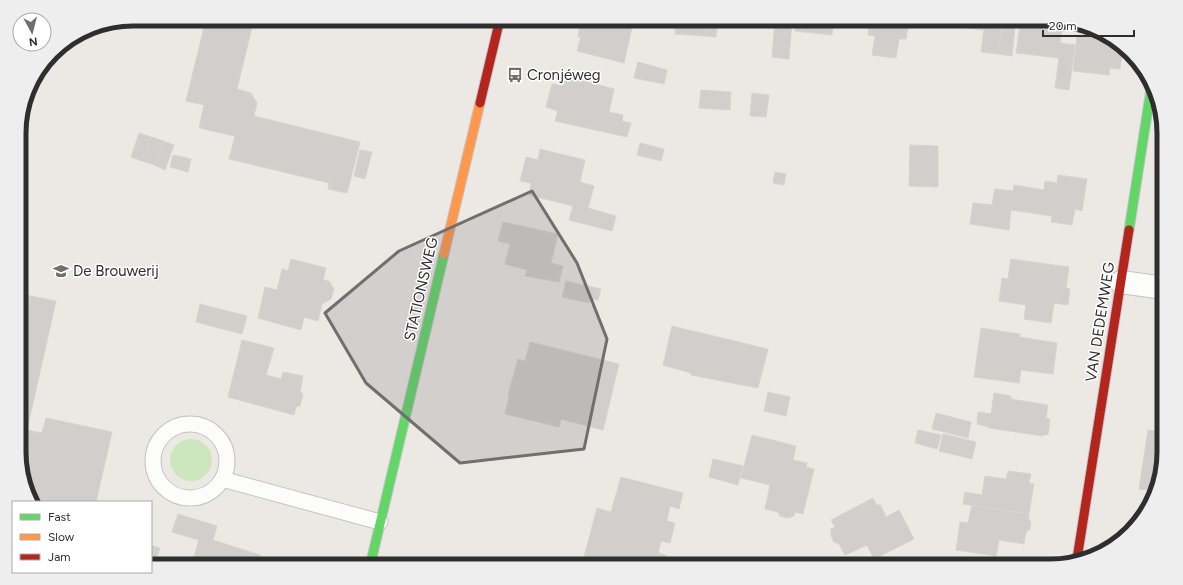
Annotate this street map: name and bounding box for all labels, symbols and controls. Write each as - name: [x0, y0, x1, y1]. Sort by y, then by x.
- north arrow: [12, 12, 52, 52]
- scale bar: [1043, 12, 1134, 38]
- text: 20 m: [1049, 19, 1077, 33]
- text: N: [28, 34, 38, 48]
- bus stop icon: Cronjéweg: [506, 66, 524, 84]
- place label: Cronjéweg: [527, 66, 601, 84]
- street label: STATIONSWEG: [400, 235, 442, 343]
- street label: VAN DEDEMWEG: [1082, 261, 1118, 383]
- school or university icon: De Brouwerij: [52, 262, 70, 280]
- place label: De Brouwerij: [73, 262, 159, 280]
- legend: [12, 501, 152, 573]
- text: Fast: [48, 510, 71, 524]
- text: Slow: [48, 530, 75, 544]
- text: Jam: [48, 550, 71, 564]

